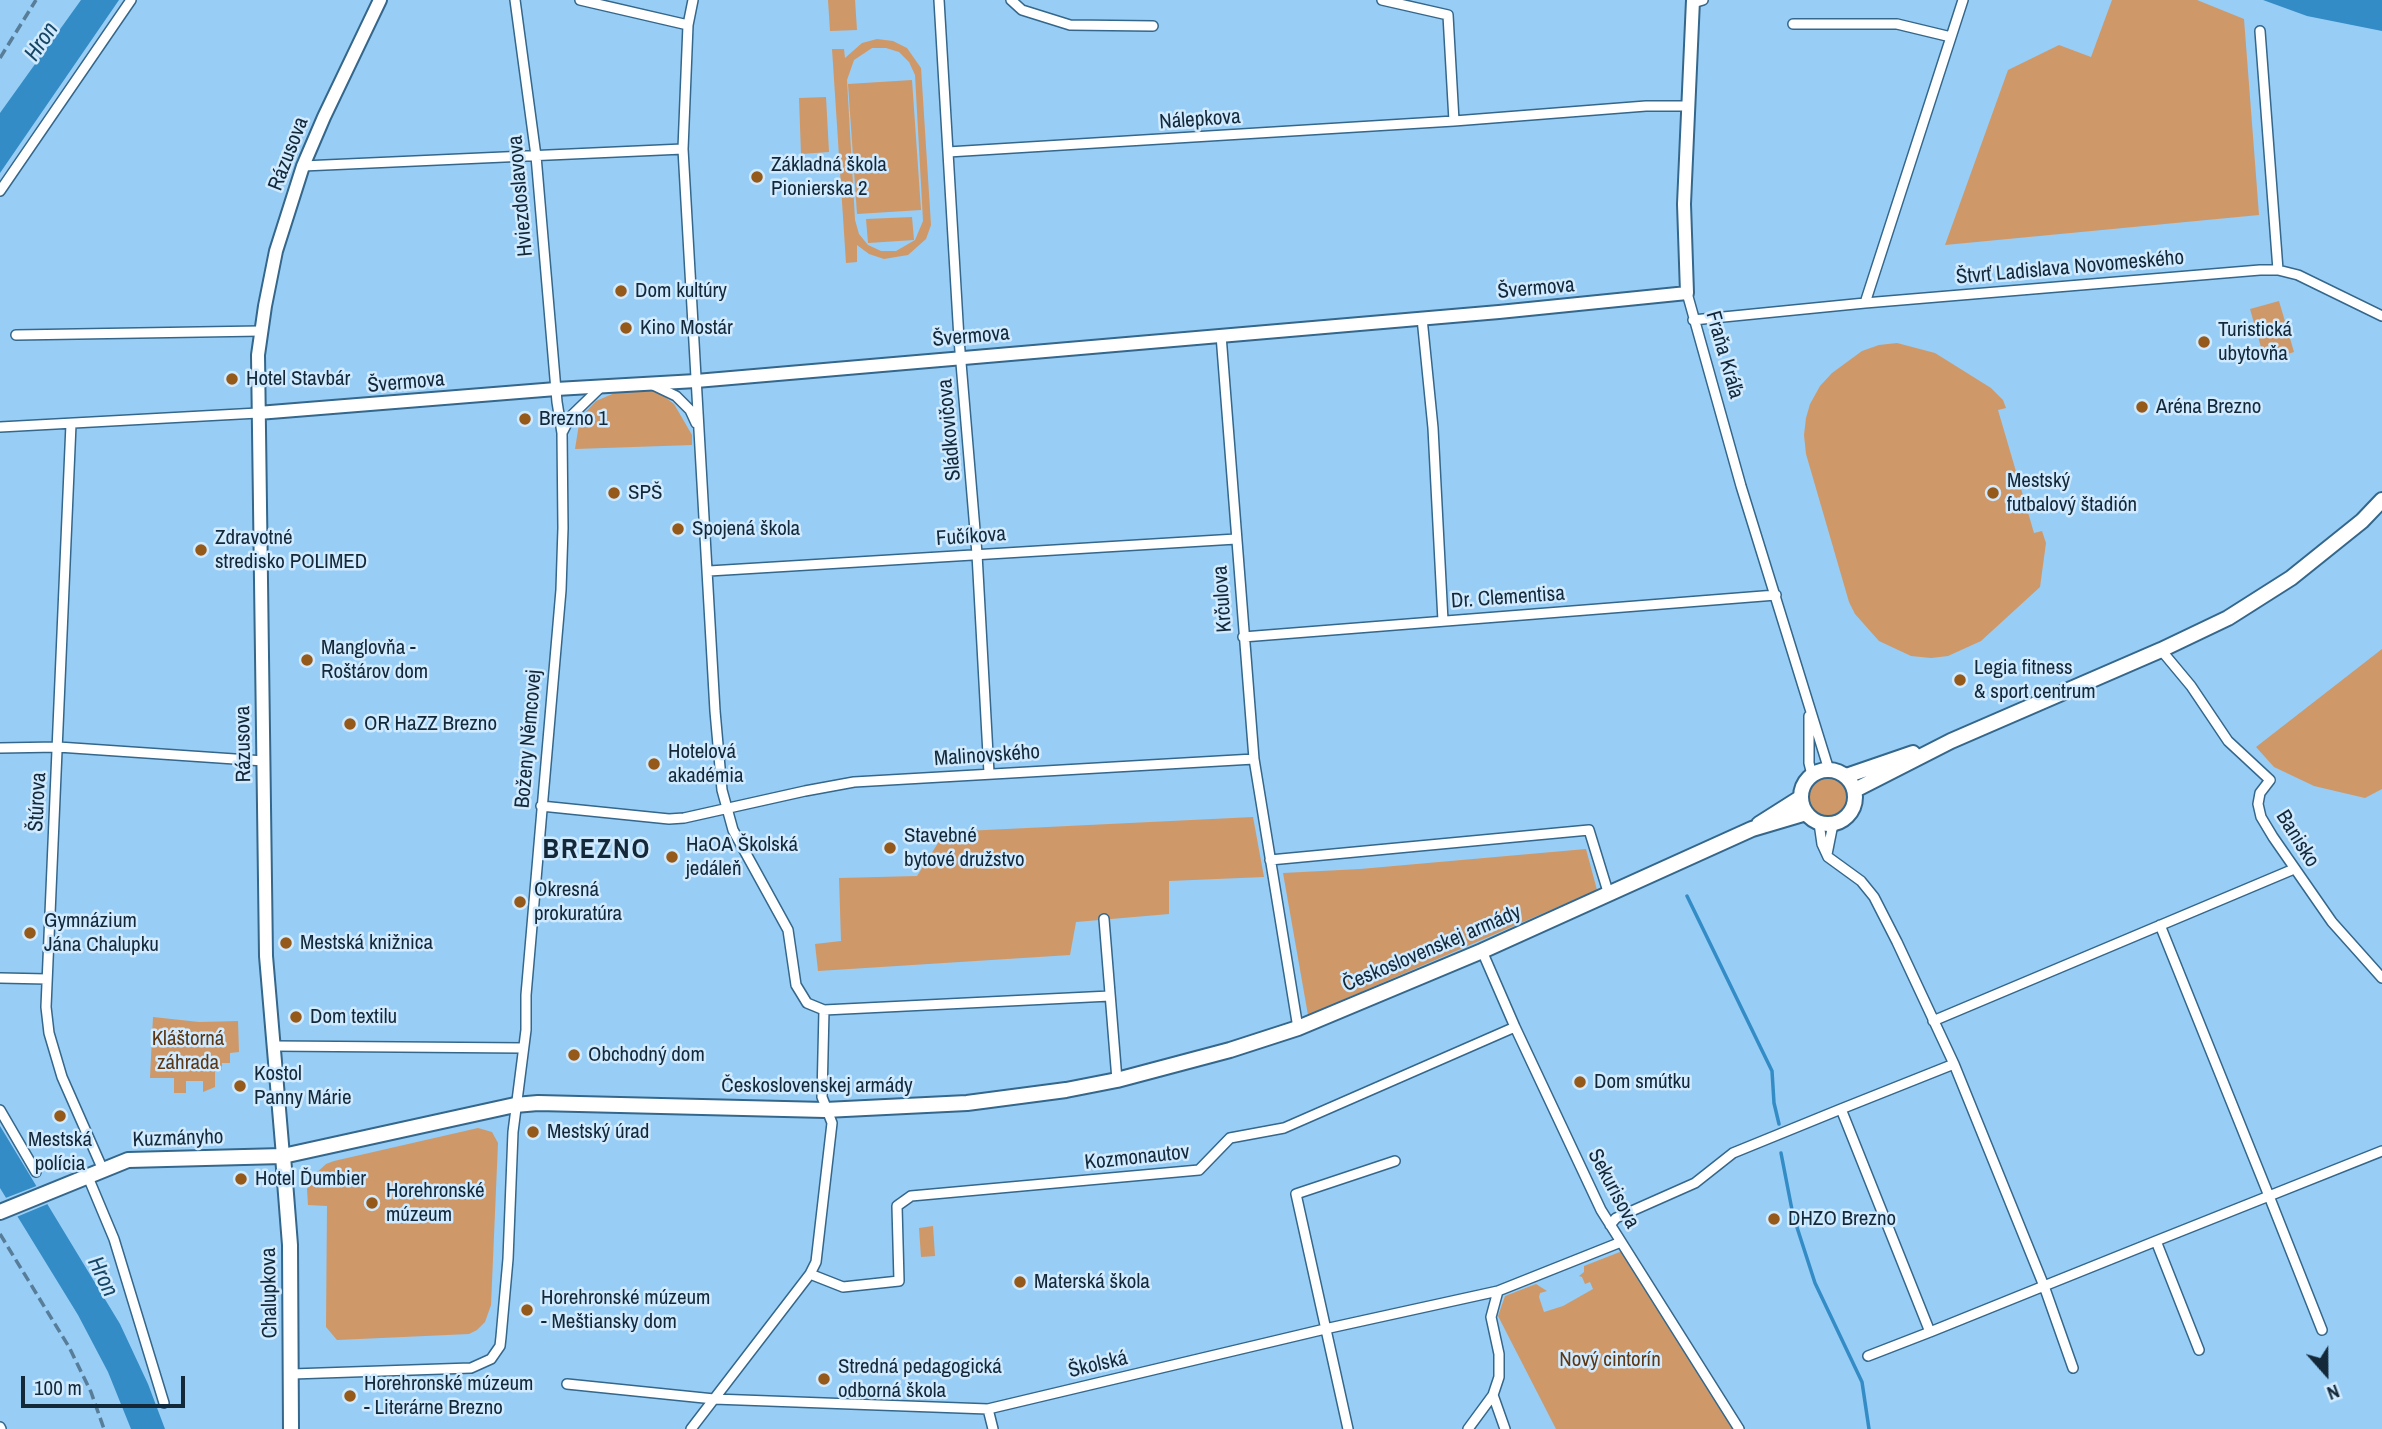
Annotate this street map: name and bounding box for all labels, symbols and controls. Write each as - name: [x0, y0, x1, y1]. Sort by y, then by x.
- water label: Hron: [19, 17, 65, 67]
- street label: Nálepkova: [1159, 105, 1241, 135]
- street label: Rázusova: [264, 114, 314, 194]
- street label: Hviezdoslavova: [503, 134, 539, 258]
- place label: Základná škola Pionierska 2: [771, 152, 887, 202]
- marker: Základná škola Pionierska 2: [749, 169, 765, 185]
- street label: Štvrť Ladislava Novomeského: [1955, 245, 2185, 291]
- street label: Švermova: [1496, 273, 1576, 305]
- place label: Dom kultúry: [635, 278, 727, 304]
- marker: Dom kultúry: [613, 283, 629, 299]
- street label: Fraňa Kráľa: [1699, 308, 1749, 402]
- place label: Kino Mostár: [640, 315, 733, 341]
- place label: Turistická ubytovňa: [2218, 317, 2292, 367]
- marker: Kino Mostár: [618, 320, 634, 336]
- street label: Švermova: [931, 321, 1011, 353]
- marker: Turistická ubytovňa: [2196, 334, 2212, 350]
- place label: Hotel Stavbár: [246, 366, 350, 392]
- street label: Švermova: [366, 367, 446, 399]
- marker: Hotel Stavbár: [224, 371, 240, 387]
- street label: Sládkovičova: [933, 378, 967, 482]
- place label: Aréna Brezno: [2156, 394, 2261, 420]
- marker: Aréna Brezno: [2134, 399, 2150, 415]
- place label: Brezno 1: [539, 406, 608, 432]
- marker: Brezno 1: [517, 411, 533, 427]
- place label: Mestský futbalový štadión: [2007, 468, 2137, 518]
- place label: SPŠ: [628, 480, 662, 506]
- marker: SPŠ: [606, 485, 622, 501]
- marker: Mestský futbalový štadión: [1985, 485, 2001, 501]
- place label: Spojená škola: [692, 516, 800, 542]
- marker: Spojená škola: [670, 521, 686, 537]
- street label: Fučíkova: [935, 522, 1007, 552]
- place label: Zdravotné stredisko POLIMED: [215, 525, 367, 575]
- marker: Zdravotné stredisko POLIMED: [193, 542, 209, 558]
- street label: Krčulova: [1208, 565, 1238, 633]
- street label: Dr. Clementisa: [1450, 581, 1566, 615]
- place label: Manglovňa - Roštárov dom: [321, 635, 428, 685]
- marker: Manglovňa - Roštárov dom: [299, 652, 315, 668]
- place label: Legia fitness & sport centrum: [1974, 655, 2096, 705]
- street label: Boženy Němcovej: [510, 669, 548, 809]
- marker: Legia fitness & sport centrum: [1952, 672, 1968, 688]
- street label: Rázusova: [231, 706, 257, 782]
- place label: OR HaZZ Brezno: [364, 711, 497, 737]
- marker: OR HaZZ Brezno: [342, 716, 358, 732]
- place label: Hotelová akadémia: [668, 739, 744, 789]
- street label: Malinovského: [933, 740, 1041, 772]
- marker: Hotelová akadémia: [646, 756, 662, 772]
- street label: Štúrova: [24, 772, 52, 832]
- street label: Banisko: [2270, 806, 2324, 872]
- place label: Stavebné bytové družstvo: [904, 823, 1025, 873]
- place label: HaOA Školská jedáleň: [686, 832, 798, 882]
- district label: BREZNO: [543, 833, 651, 867]
- marker: Stavebné bytové družstvo: [882, 840, 898, 856]
- marker: HaOA Školská jedáleň: [664, 849, 680, 865]
- place label: Okresná prokuratúra: [534, 877, 622, 927]
- marker: Okresná prokuratúra: [512, 894, 528, 910]
- street label: Československej armády: [1339, 900, 1525, 998]
- place label: Gymnázium Jána Chalupku: [44, 908, 159, 958]
- marker: Gymnázium Jána Chalupku: [22, 925, 38, 941]
- place label: Mestská knižnica: [300, 930, 433, 956]
- marker: Mestská knižnica: [278, 935, 294, 951]
- place label: Dom textilu: [310, 1004, 397, 1030]
- marker: Dom textilu: [288, 1009, 304, 1025]
- park label: Kláštorná záhrada: [152, 1026, 224, 1076]
- place label: Obchodný dom: [588, 1042, 705, 1068]
- marker: Obchodný dom: [566, 1047, 582, 1063]
- place label: Kostol Panny Márie: [254, 1061, 352, 1111]
- place label: Dom smútku: [1594, 1069, 1691, 1095]
- street label: Československej armády: [721, 1073, 913, 1099]
- marker: Dom smútku: [1572, 1074, 1588, 1090]
- marker: Kostol Panny Márie: [232, 1078, 248, 1094]
- marker: Mestská polícia: [52, 1108, 68, 1124]
- place label: Mestský úrad: [547, 1119, 649, 1145]
- marker: Mestský úrad: [525, 1124, 541, 1140]
- street label: Kuzmányho: [132, 1125, 224, 1153]
- place label: Mestská polícia: [28, 1127, 92, 1177]
- street label: Kozmonautov: [1083, 1140, 1191, 1176]
- street label: Sekurisova: [1582, 1145, 1644, 1233]
- place label: Hotel Ďumbier: [255, 1166, 366, 1192]
- marker: Hotel Ďumbier: [233, 1171, 249, 1187]
- place label: Horehronské múzeum: [386, 1178, 485, 1228]
- marker: Horehronské múzeum: [364, 1195, 380, 1211]
- place label: DHZO Brezno: [1788, 1206, 1896, 1232]
- marker: DHZO Brezno: [1766, 1211, 1782, 1227]
- street label: Chalupkova: [257, 1247, 283, 1339]
- water label: Hron: [81, 1253, 123, 1301]
- place label: Materská škola: [1034, 1269, 1150, 1295]
- marker: Materská škola: [1012, 1274, 1028, 1290]
- place label: Horehronské múzeum - Meštiansky dom: [541, 1285, 710, 1335]
- marker: Horehronské múzeum - Meštiansky dom: [519, 1302, 535, 1318]
- north arrow: [2291, 1338, 2361, 1408]
- street label: Školská: [1066, 1346, 1130, 1384]
- park label: Nový cintorín: [1559, 1347, 1661, 1373]
- place label: Stredná pedagogická odborná škola: [838, 1354, 1002, 1404]
- scale bar: [24, 1362, 189, 1406]
- place label: Horehronské múzeum - Literárne Brezno: [364, 1371, 533, 1421]
- marker: Stredná pedagogická odborná škola: [816, 1371, 832, 1387]
- text: 100 m: [34, 1373, 82, 1402]
- text: N: [2324, 1378, 2343, 1407]
- marker: Horehronské múzeum - Literárne Brezno: [342, 1388, 358, 1404]

